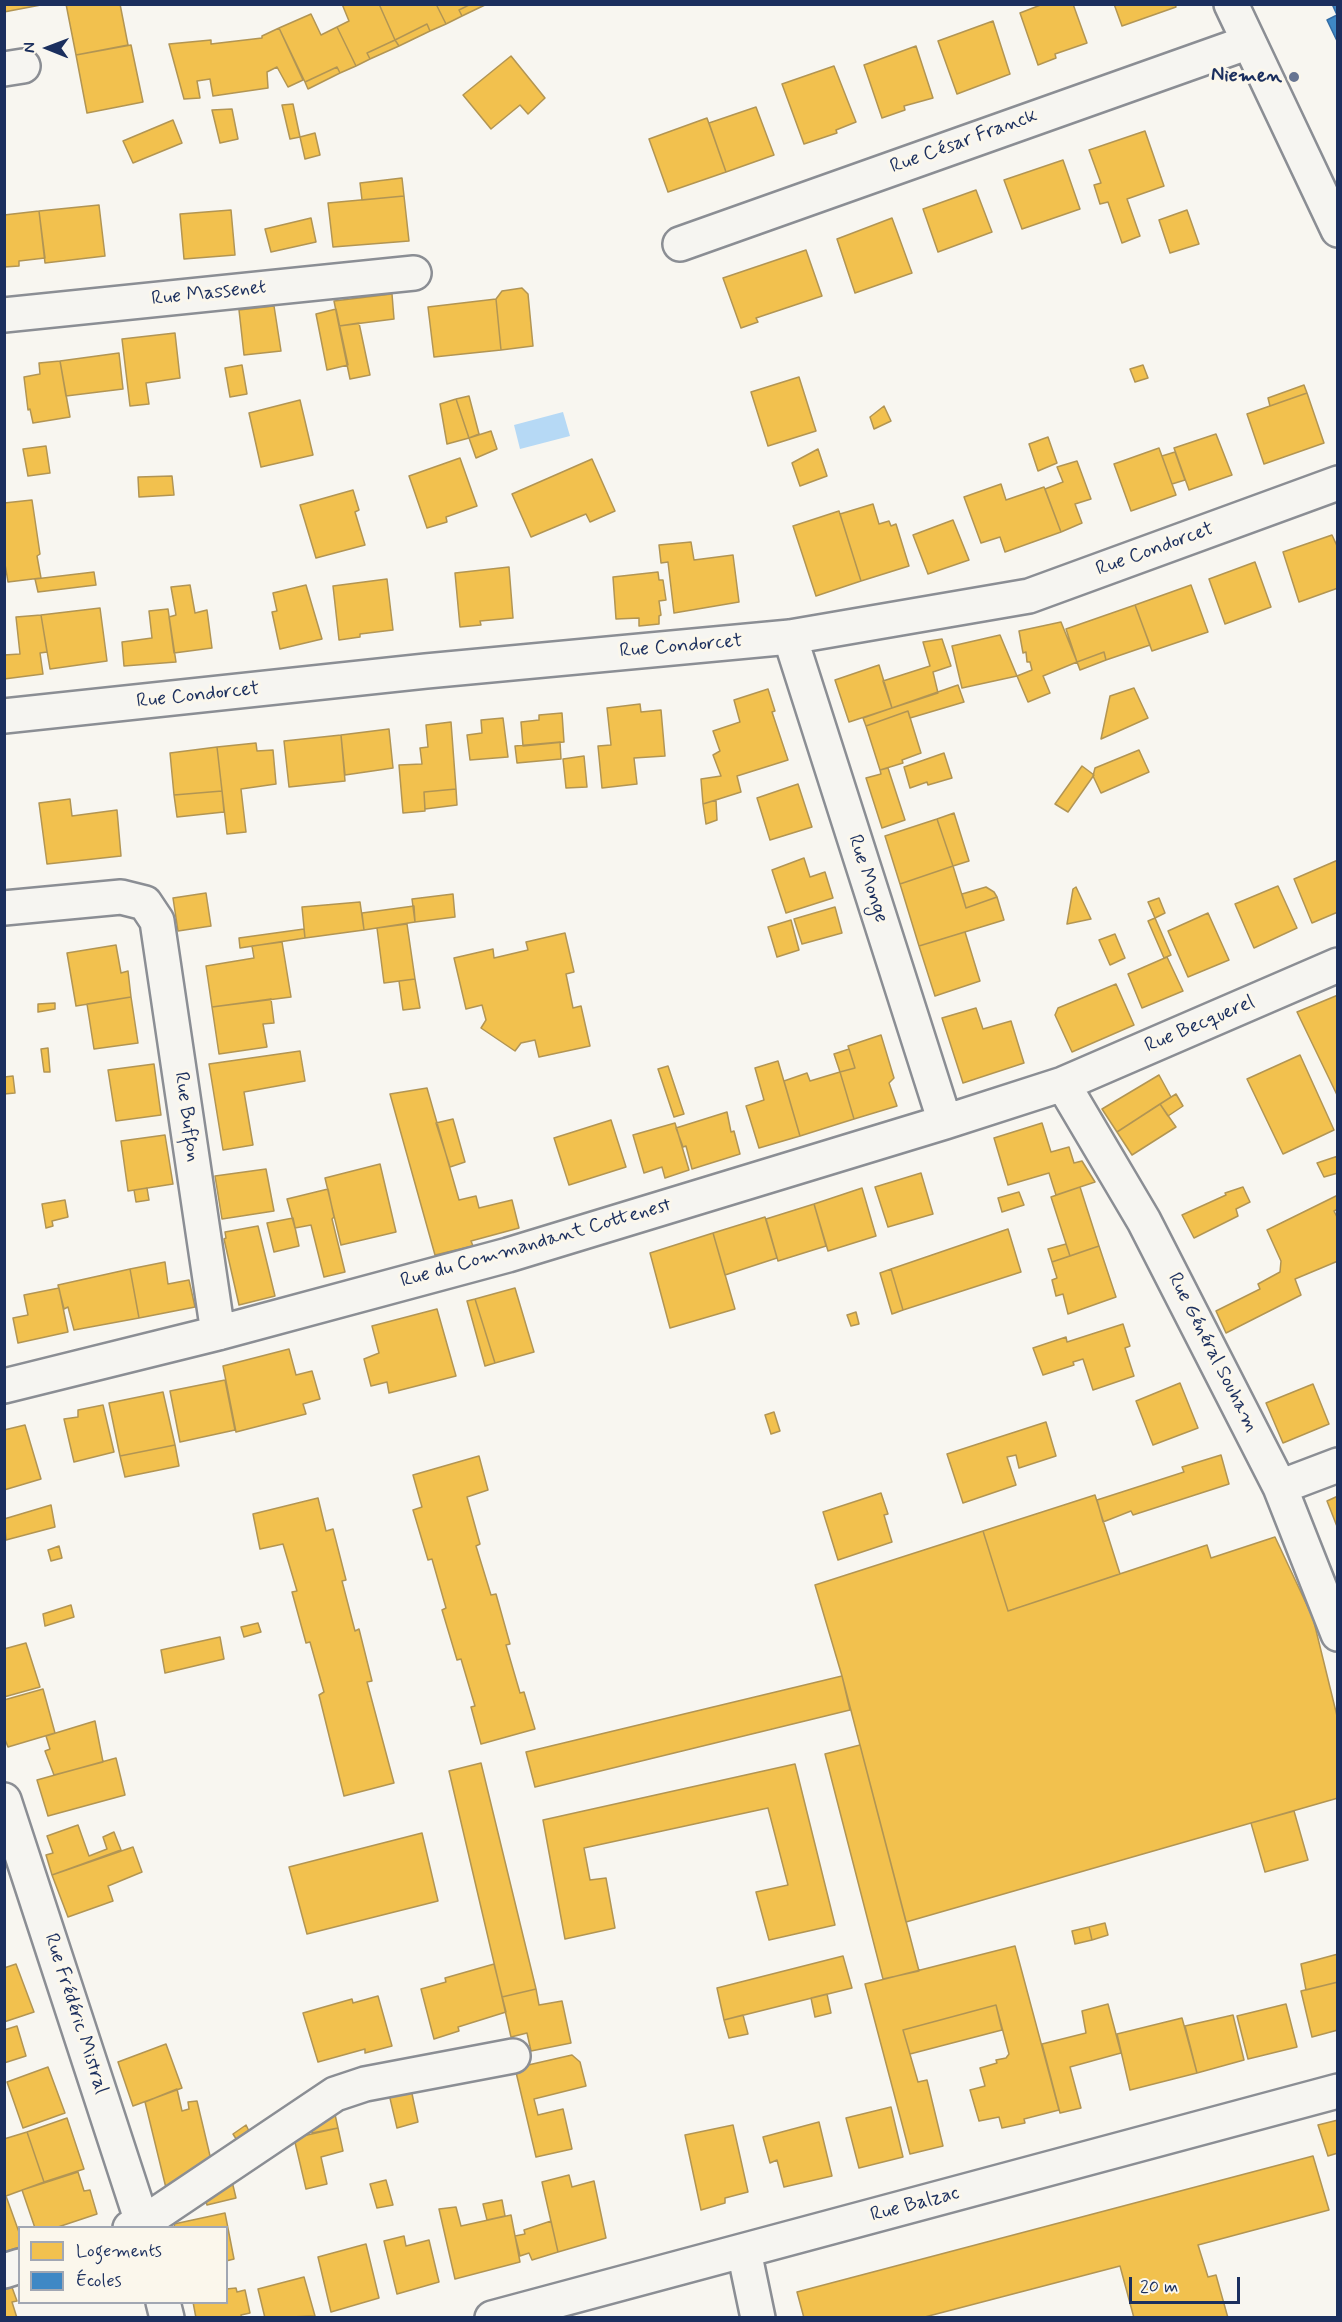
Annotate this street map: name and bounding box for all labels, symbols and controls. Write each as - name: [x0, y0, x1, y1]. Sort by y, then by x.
- north arrow: [18, 18, 78, 78]
- text: N: [19, 42, 40, 53]
- place label: Niemen: [1211, 65, 1282, 89]
- marker: Niemen: [1287, 70, 1301, 84]
- street label: Rue César Franck: [887, 104, 1041, 180]
- street label: Rue Massenet: [150, 276, 268, 312]
- street label: Rue Condorcet: [1093, 518, 1217, 582]
- street label: Rue Condorcet: [618, 630, 744, 664]
- street label: Rue Condorcet: [135, 678, 261, 714]
- street label: Rue Monge: [841, 832, 893, 926]
- street label: Rue Becquerel: [1141, 991, 1259, 1059]
- street label: Rue Buffon: [168, 1071, 204, 1163]
- street label: Rue du Commandant Cottenest: [398, 1194, 674, 1294]
- street label: Rue Général Souham: [1161, 1269, 1263, 1437]
- street label: Rue Frédéric Mistral: [38, 1931, 112, 2097]
- street label: Rue Balzac: [868, 2182, 962, 2228]
- legend: [18, 2226, 228, 2304]
- text: Logements: [76, 2239, 162, 2263]
- scale bar: [1132, 2265, 1243, 2303]
- text: Écoles: [76, 2269, 122, 2293]
- text: 20 m: [1140, 2275, 1178, 2299]

